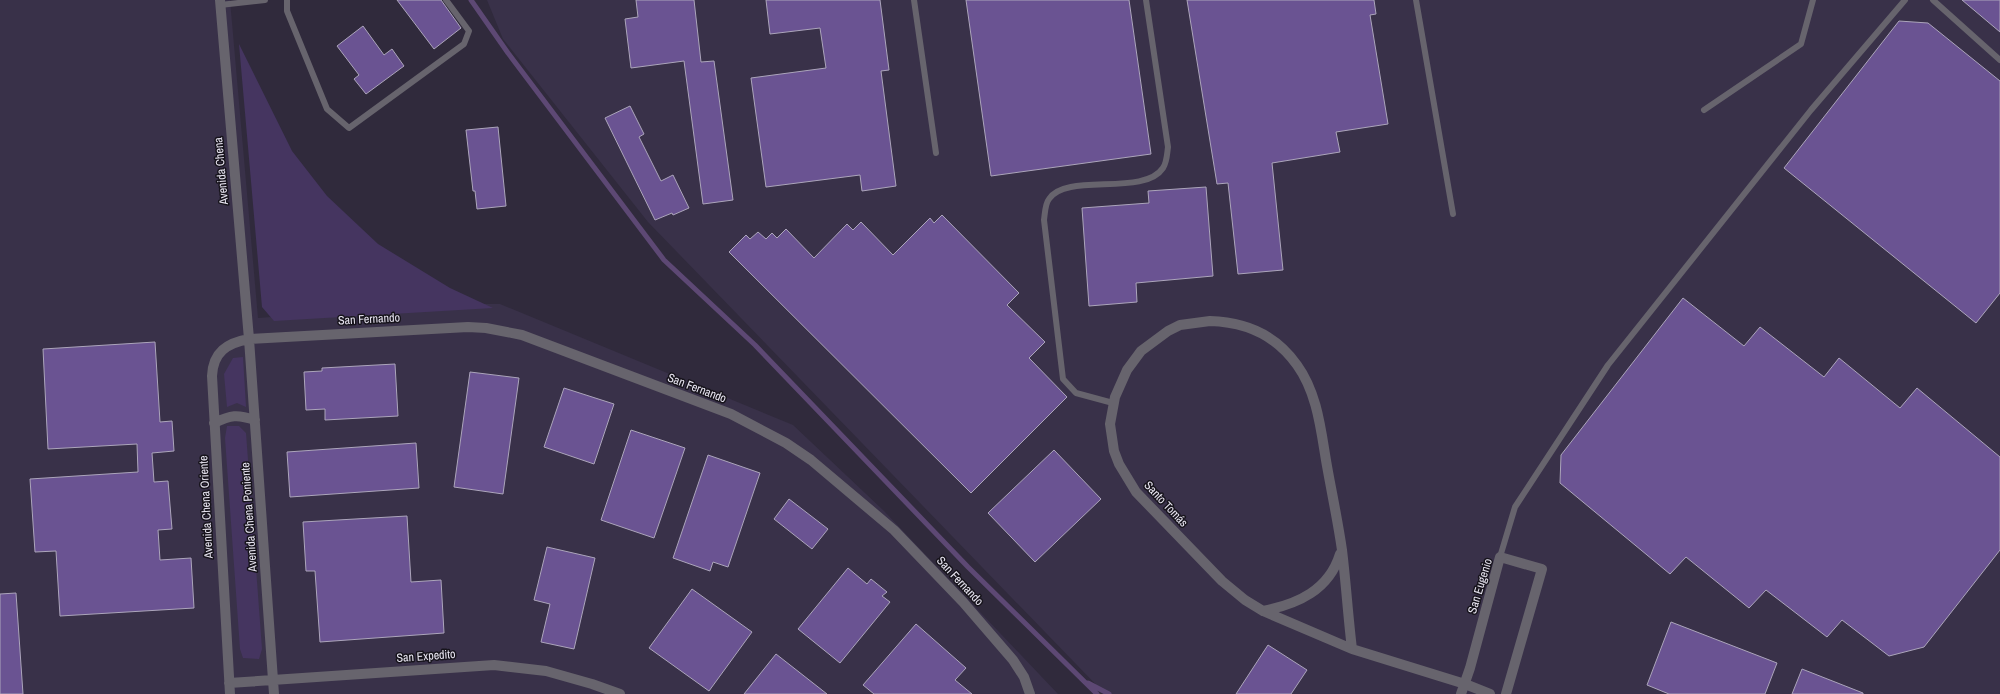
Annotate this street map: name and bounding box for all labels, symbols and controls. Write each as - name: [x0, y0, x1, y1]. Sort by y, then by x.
- street label: Avenida Chena: [210, 136, 232, 206]
- street label: San Fernando: [338, 309, 400, 329]
- street label: San Fernando: [665, 369, 729, 407]
- street label: Avenida Chena Oriente: [195, 455, 217, 560]
- street label: Avenida Chena Poniente: [237, 462, 261, 573]
- street label: Santo Tomás: [1141, 478, 1191, 530]
- street label: San Fernando: [933, 553, 987, 609]
- street label: San Eugenio: [1464, 556, 1496, 616]
- street label: San Expedito: [396, 646, 456, 666]

